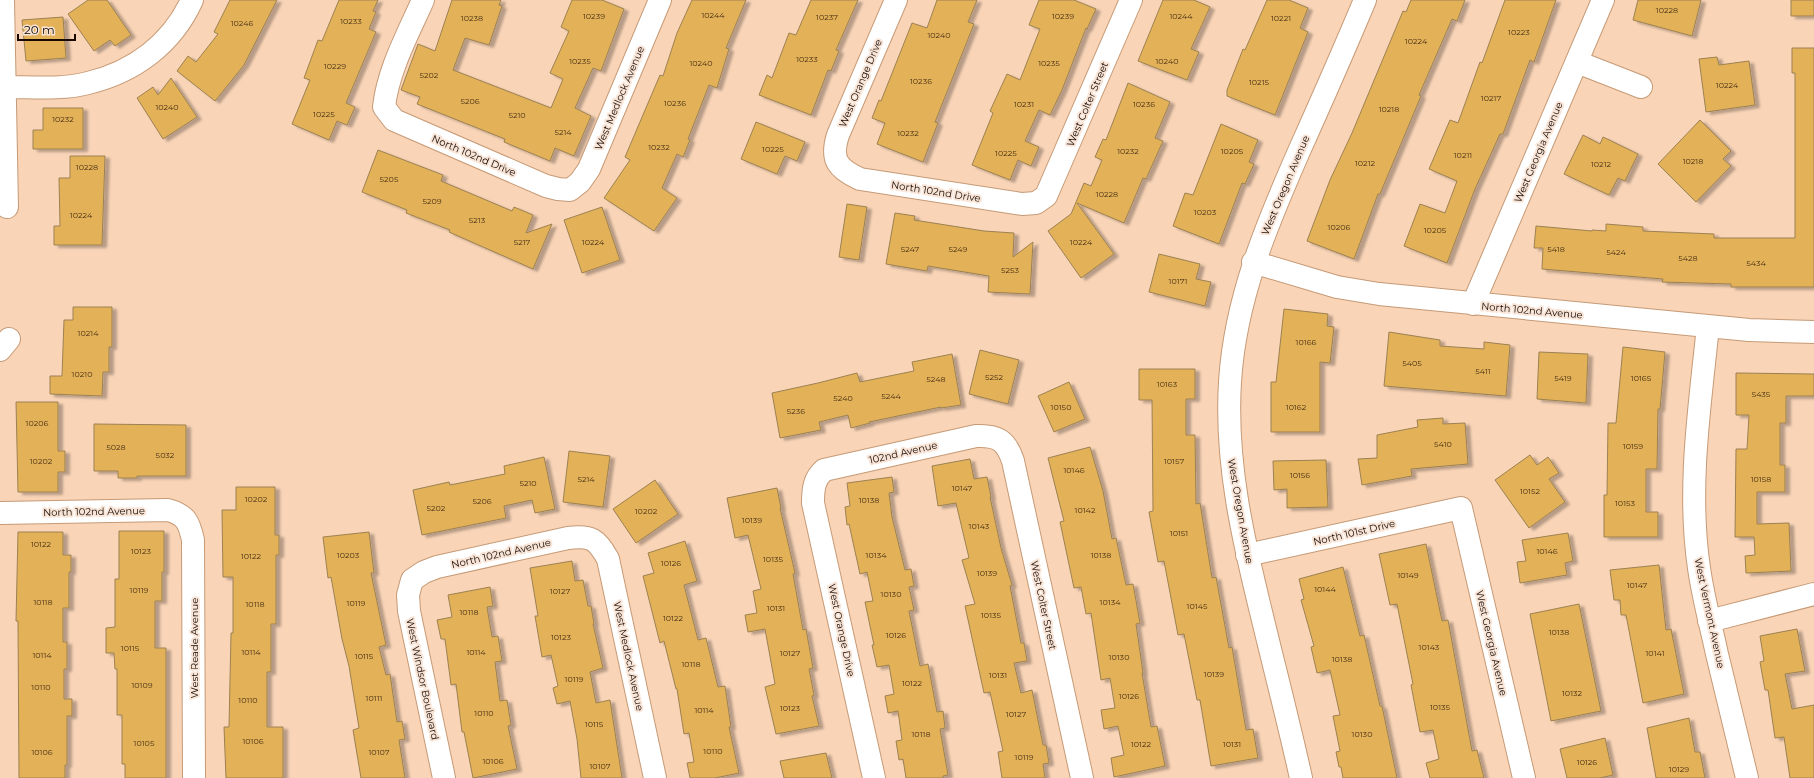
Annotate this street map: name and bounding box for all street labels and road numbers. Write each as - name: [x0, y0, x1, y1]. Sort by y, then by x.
- street label: West Orange Drive: [836, 37, 885, 129]
- street label: West Medlock Avenue: [592, 44, 647, 152]
- street label: West Colter Street: [1064, 60, 1111, 148]
- street label: West Georgia Avenue: [1511, 100, 1566, 204]
- street label: North 102nd Drive: [430, 132, 518, 179]
- street label: West Oregon Avenue: [1259, 134, 1312, 237]
- street label: North 102nd Drive: [890, 178, 982, 205]
- street label: North 102nd Avenue: [1481, 300, 1583, 321]
- street label: 102nd Avenue: [868, 438, 939, 467]
- street label: West Oregon Avenue: [1225, 457, 1256, 565]
- street label: North 102nd Avenue: [43, 504, 145, 519]
- street label: North 101st Drive: [1312, 517, 1396, 548]
- street label: North 102nd Avenue: [450, 536, 552, 571]
- street label: West Vermont Avenue: [1691, 557, 1728, 670]
- street label: West Colter Street: [1028, 559, 1059, 651]
- street label: West Orange Drive: [825, 583, 858, 678]
- street label: West Georgia Avenue: [1473, 589, 1510, 697]
- street label: West Reade Avenue: [188, 598, 201, 698]
- street label: West Medlock Avenue: [611, 600, 646, 712]
- street label: West Windsor Boulevard: [403, 617, 442, 741]

